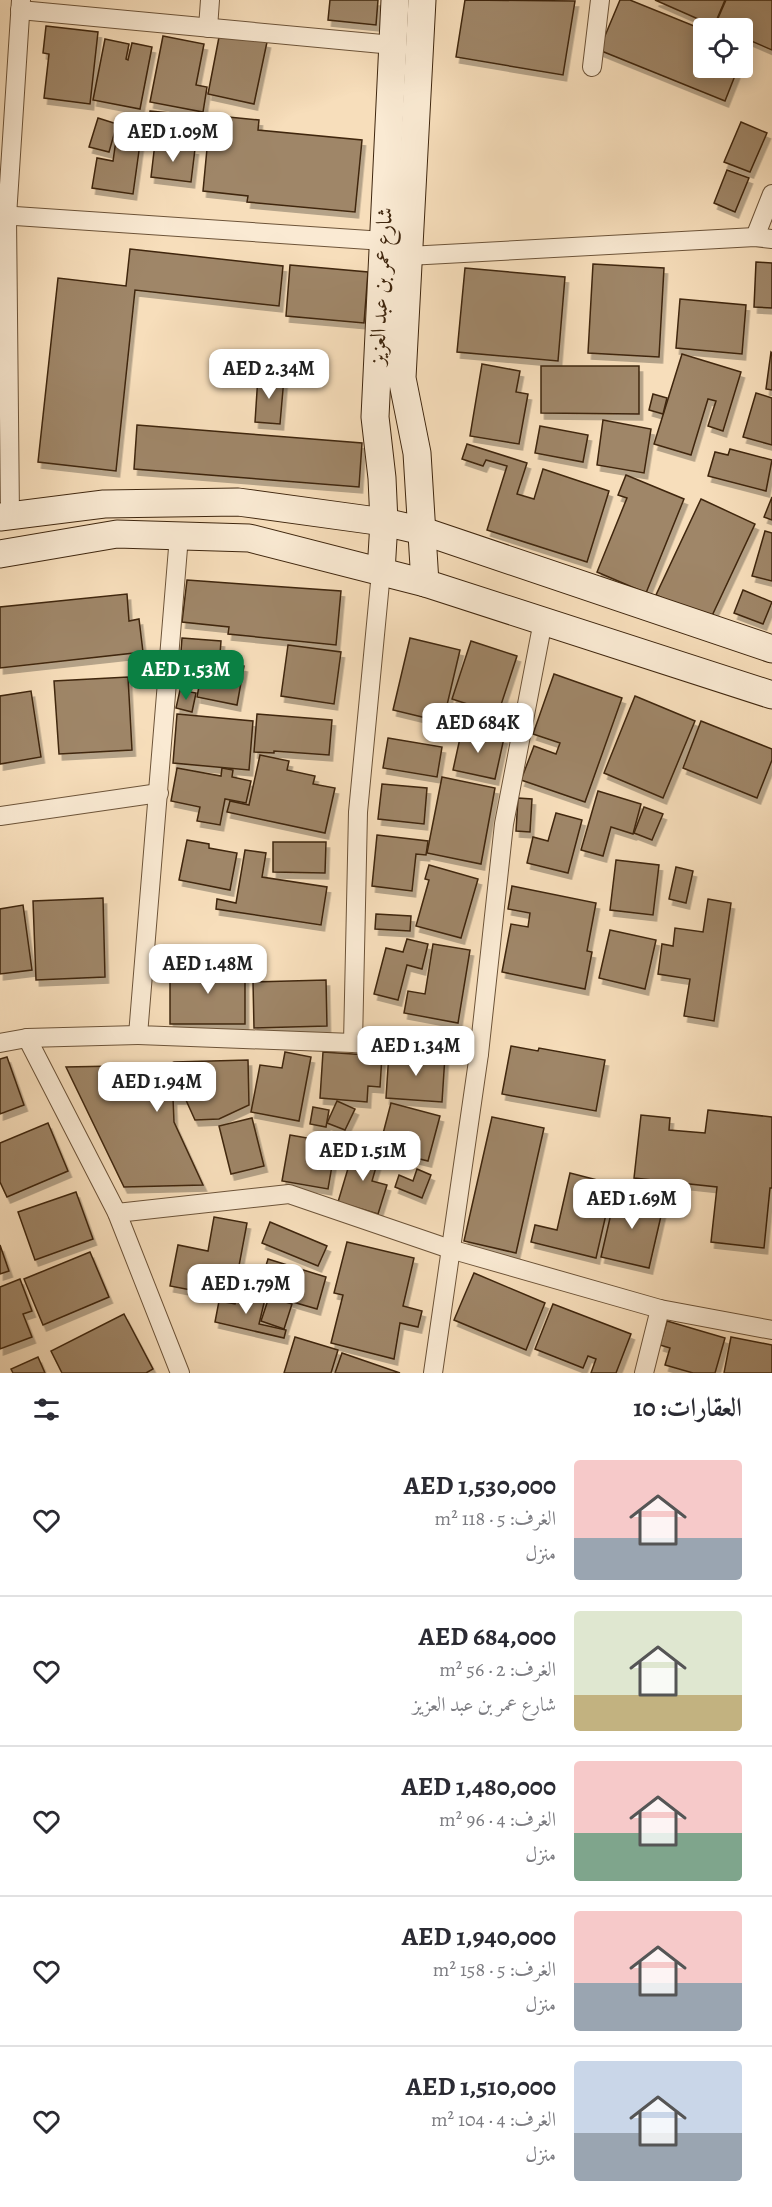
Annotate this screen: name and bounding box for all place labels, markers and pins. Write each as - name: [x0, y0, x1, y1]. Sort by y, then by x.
- pin: AED 1.09M: [104, 112, 242, 163]
- pin: AED 2.34M: [200, 349, 338, 400]
- pin: AED 1.53M: [117, 650, 255, 701]
- pin: AED 684K: [416, 703, 540, 754]
- pin: AED 1.48M: [139, 944, 277, 995]
- pin: AED 1.34M: [347, 1026, 485, 1077]
- pin: AED 1.94M: [88, 1062, 226, 1113]
- pin: AED 1.51M: [294, 1131, 432, 1182]
- pin: AED 1.69M: [563, 1179, 701, 1230]
- pin: AED 1.79M: [177, 1264, 315, 1315]

